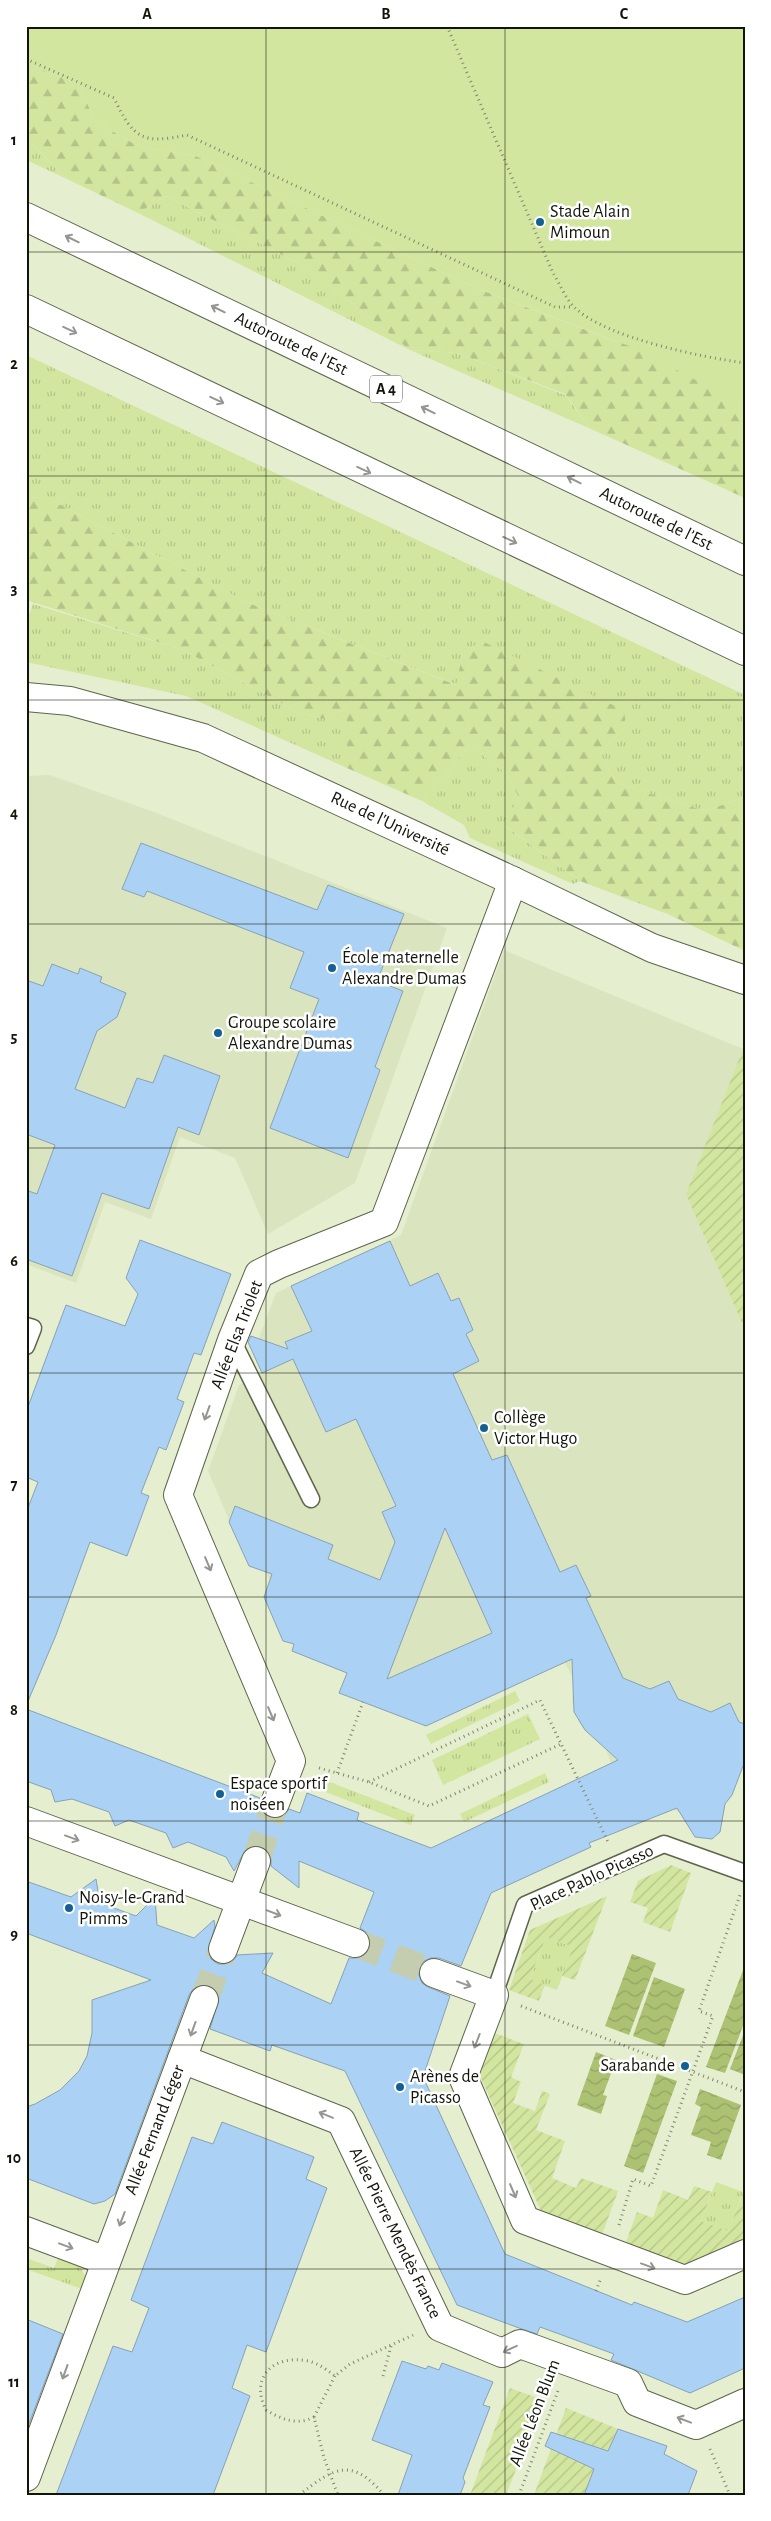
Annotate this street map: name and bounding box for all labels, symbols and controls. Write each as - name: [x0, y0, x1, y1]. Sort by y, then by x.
- text: A: [142, 6, 152, 22]
- text: B: [381, 6, 391, 22]
- text: C: [620, 6, 629, 22]
- text: 1: [11, 132, 17, 148]
- place label: Stade Alain Mimoun: [550, 203, 630, 242]
- marker: Stade Alain Mimoun: [534, 216, 546, 228]
- one-way arrow: [64, 234, 79, 244]
- one-way arrow: [211, 304, 226, 314]
- street label: Autoroute de l’Est: [232, 309, 350, 379]
- one-way arrow: [62, 326, 77, 335]
- text: 2: [10, 356, 18, 372]
- road number: A 4: [370, 376, 402, 402]
- one-way arrow: [209, 396, 224, 405]
- one-way arrow: [421, 404, 436, 414]
- one-way arrow: [356, 465, 371, 475]
- one-way arrow: [567, 475, 582, 485]
- street label: Autoroute de l’Est: [597, 484, 715, 554]
- one-way arrow: [503, 535, 518, 545]
- text: 3: [11, 581, 18, 597]
- street label: Rue de l'Université: [328, 789, 452, 859]
- text: 4: [10, 805, 18, 821]
- place label: École maternelle Alexandre Dumas: [342, 946, 466, 988]
- marker: École maternelle Alexandre Dumas: [326, 962, 338, 974]
- place label: Groupe scolaire Alexandre Dumas: [228, 1014, 352, 1053]
- marker: Groupe scolaire Alexandre Dumas: [212, 1027, 224, 1039]
- text: 5: [11, 1029, 18, 1045]
- text: 6: [10, 1253, 18, 1269]
- street label: Allée Elsa Triolet: [208, 1278, 266, 1392]
- one-way arrow: [202, 1405, 211, 1420]
- place label: Collège Victor Hugo: [494, 1409, 577, 1448]
- marker: Collège Victor Hugo: [478, 1422, 490, 1434]
- text: 7: [11, 1477, 18, 1493]
- one-way arrow: [204, 1556, 213, 1571]
- text: 8: [10, 1702, 18, 1718]
- one-way arrow: [267, 1706, 277, 1721]
- place label: Espace sportif noiséen: [230, 1775, 328, 1814]
- marker: Espace sportif noiséen: [214, 1788, 226, 1800]
- one-way arrow: [64, 1834, 79, 1843]
- street label: Place Pablo Picasso: [527, 1841, 657, 1914]
- place label: Noisy-le-Grand Pimms: [79, 1889, 185, 1928]
- marker: Noisy-le-Grand Pimms: [63, 1902, 75, 1914]
- one-way arrow: [266, 1909, 281, 1918]
- text: 9: [10, 1926, 18, 1942]
- one-way arrow: [456, 1980, 471, 1989]
- one-way arrow: [188, 2021, 197, 2036]
- one-way arrow: [472, 2033, 481, 2048]
- place label: Sarabande: [600, 2057, 675, 2075]
- marker: Sarabande: [679, 2060, 691, 2072]
- street label: Allée Fernand Léger: [122, 2062, 188, 2197]
- place label: Arènes de Picasso: [410, 2068, 479, 2107]
- marker: Arènes de Picasso: [394, 2081, 406, 2093]
- one-way arrow: [319, 2110, 334, 2120]
- street label: Allée Pierre Mendès France: [346, 2145, 444, 2321]
- text: 10: [7, 2150, 21, 2166]
- one-way arrow: [508, 2183, 518, 2198]
- one-way arrow: [117, 2211, 126, 2226]
- one-way arrow: [58, 2242, 73, 2251]
- one-way arrow: [639, 2262, 655, 2271]
- one-way arrow: [503, 2345, 518, 2354]
- street label: Allée Léon Blum: [506, 2357, 564, 2469]
- one-way arrow: [60, 2363, 69, 2379]
- text: 11: [8, 2374, 20, 2390]
- one-way arrow: [677, 2415, 692, 2424]

